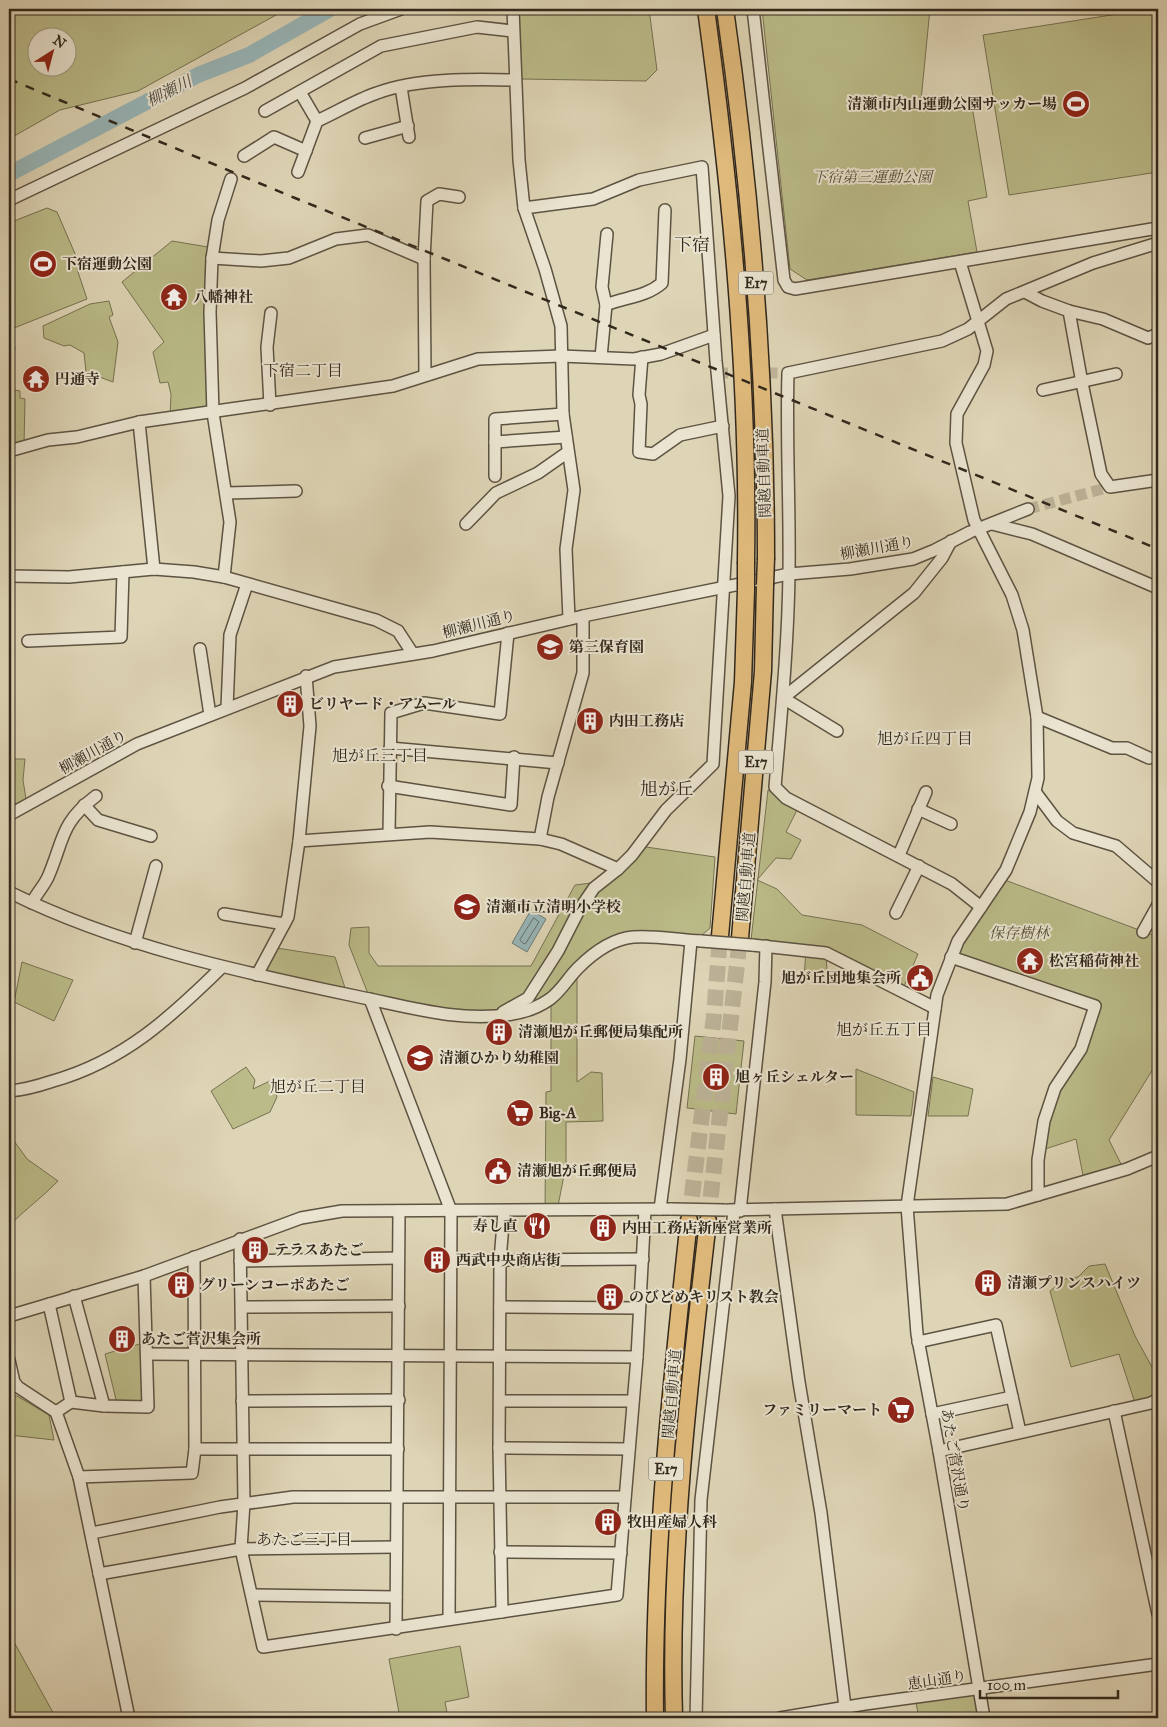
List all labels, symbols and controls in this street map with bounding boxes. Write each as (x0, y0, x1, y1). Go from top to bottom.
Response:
north arrow (28, 28, 78, 78)
text: N (50, 32, 69, 52)
water label: 柳瀬川 (143, 71, 196, 110)
sports icon: 清瀬市内山運動公園サッカー場 (1061, 89, 1091, 119)
place label: 清瀬市内山運動公園サッカー場 (847, 95, 1057, 113)
park label: 下宿第三運動公園 (812, 168, 935, 186)
district label: 下宿 (674, 234, 710, 256)
sports icon: 下宿運動公園 (28, 249, 58, 279)
place label: 下宿運動公園 (62, 255, 152, 273)
road number: E17 (738, 272, 774, 294)
temple icon: 八幡神社 (159, 282, 189, 312)
place label: 八幡神社 (193, 288, 253, 306)
district label: 下宿二丁目 (263, 361, 343, 380)
temple icon: 円通寺 (21, 364, 51, 394)
place label: 円通寺 (55, 370, 100, 388)
street label: 関越自動車道 (753, 428, 775, 518)
street label: 柳瀬川通り (838, 533, 916, 563)
street label: 柳瀬川通り (440, 606, 518, 642)
school or university icon: 第三保育園 (535, 632, 565, 662)
place label: 第三保育園 (569, 638, 644, 656)
building icon: ビリヤード・アムール (275, 689, 305, 719)
place label: ビリヤード・アムール (309, 695, 457, 713)
building icon: 内田工務店 (575, 706, 605, 736)
place label: 内田工務店 (609, 712, 684, 730)
street label: 柳瀬川通り (56, 726, 130, 778)
district label: 旭が丘四丁目 (877, 729, 973, 748)
district label: 旭が丘三丁目 (332, 746, 428, 765)
road number: E17 (738, 750, 774, 774)
district label: 旭が丘 (640, 778, 694, 800)
street label: 関越自動車道 (733, 831, 759, 923)
school or university icon: 清瀬市立清明小学校 (452, 892, 482, 922)
place label: 清瀬市立清明小学校 (486, 898, 621, 916)
park label: 保存樹林 (989, 924, 1051, 942)
temple icon: 松宮稲荷神社 (1015, 946, 1045, 976)
place label: 松宮稲荷神社 (1049, 952, 1139, 970)
public building icon: 旭が丘団地集会所 (905, 963, 935, 993)
place label: 旭が丘団地集会所 (781, 969, 901, 987)
building icon: 清瀬旭が丘郵便局集配所 (484, 1017, 514, 1047)
district label: 旭が丘五丁目 (836, 1020, 932, 1039)
place label: 清瀬旭が丘郵便局集配所 (518, 1023, 683, 1041)
school or university icon: 清瀬ひかり幼稚園 (405, 1043, 435, 1073)
place label: 清瀬ひかり幼稚園 (439, 1049, 559, 1067)
building icon: 旭ヶ丘シェルター (701, 1062, 731, 1092)
place label: 旭ヶ丘シェルター (735, 1068, 854, 1086)
district label: 旭が丘二丁目 (270, 1077, 366, 1096)
supermarket icon: Big-A (505, 1098, 535, 1128)
place label: Big-A (539, 1104, 577, 1123)
public building icon: 清瀬旭が丘郵便局 (483, 1156, 513, 1186)
place label: 清瀬旭が丘郵便局 (517, 1162, 637, 1180)
restaurant icon: 寿し直 (522, 1211, 552, 1241)
building icon: 内田工務店新座営業所 (588, 1213, 618, 1243)
place label: 寿し直 (473, 1217, 518, 1235)
place label: 内田工務店新座営業所 (622, 1219, 772, 1237)
building icon: テラスあたご (240, 1235, 270, 1265)
place label: テラスあたご (274, 1241, 364, 1259)
building icon: 西武中央商店街 (422, 1245, 452, 1275)
place label: 西武中央商店街 (456, 1251, 561, 1269)
building icon: 清瀬プリンスハイツ (973, 1268, 1003, 1298)
building icon: グリーンコーポあたご (166, 1270, 196, 1300)
place label: 清瀬プリンスハイツ (1007, 1274, 1141, 1292)
place label: グリーンコーポあたご (200, 1276, 350, 1294)
building icon: のびどめキリスト教会 (595, 1282, 625, 1312)
place label: のびどめキリスト教会 (629, 1288, 779, 1306)
building icon: あたご菅沢集会所 (107, 1324, 137, 1354)
place label: あたご菅沢集会所 (141, 1330, 261, 1348)
street label: 関越自動車道 (659, 1348, 685, 1440)
supermarket icon: ファミリーマート (886, 1395, 916, 1425)
place label: ファミリーマート (762, 1401, 882, 1419)
street label: あたご菅沢通り (937, 1407, 973, 1513)
road number: E17 (648, 1458, 684, 1480)
building icon: 牧田産婦人科 (593, 1507, 623, 1537)
place label: 牧田産婦人科 (627, 1513, 717, 1531)
district label: あたご三丁目 (256, 1530, 352, 1549)
street label: 恵山通り (906, 1667, 968, 1693)
scale bar (980, 1667, 1117, 1699)
text: 100 m (987, 1676, 1027, 1694)

